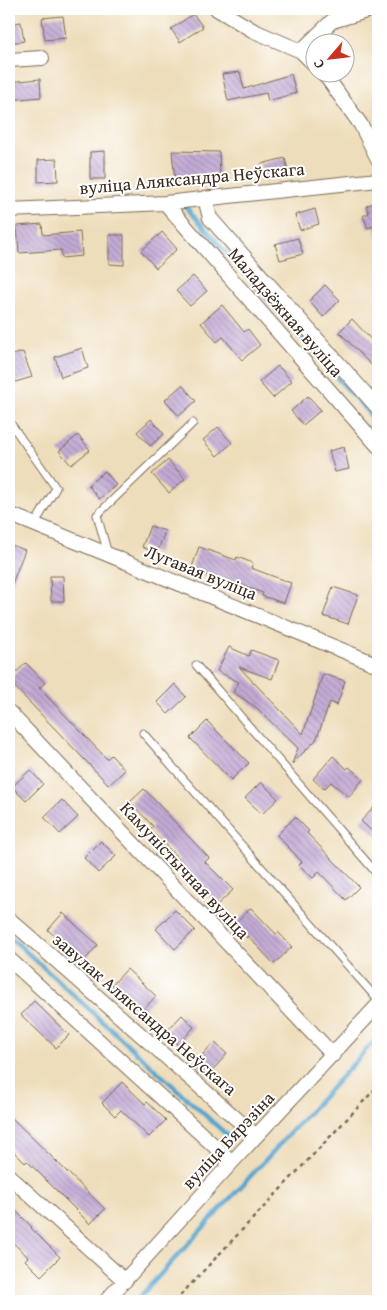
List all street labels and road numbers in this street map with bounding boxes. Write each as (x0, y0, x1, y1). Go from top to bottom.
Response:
street label: вуліца Аляксандра Неўскага (78, 155, 306, 201)
street label: Маладзёжная вуліца (222, 241, 350, 383)
street label: Лугавая вуліца (141, 537, 262, 607)
street label: Камуністычная вуліца (114, 795, 256, 945)
street label: завулак Аляксандра Неўскага (47, 926, 243, 1102)
street label: вуліца Бярэзіна (175, 1085, 281, 1195)

